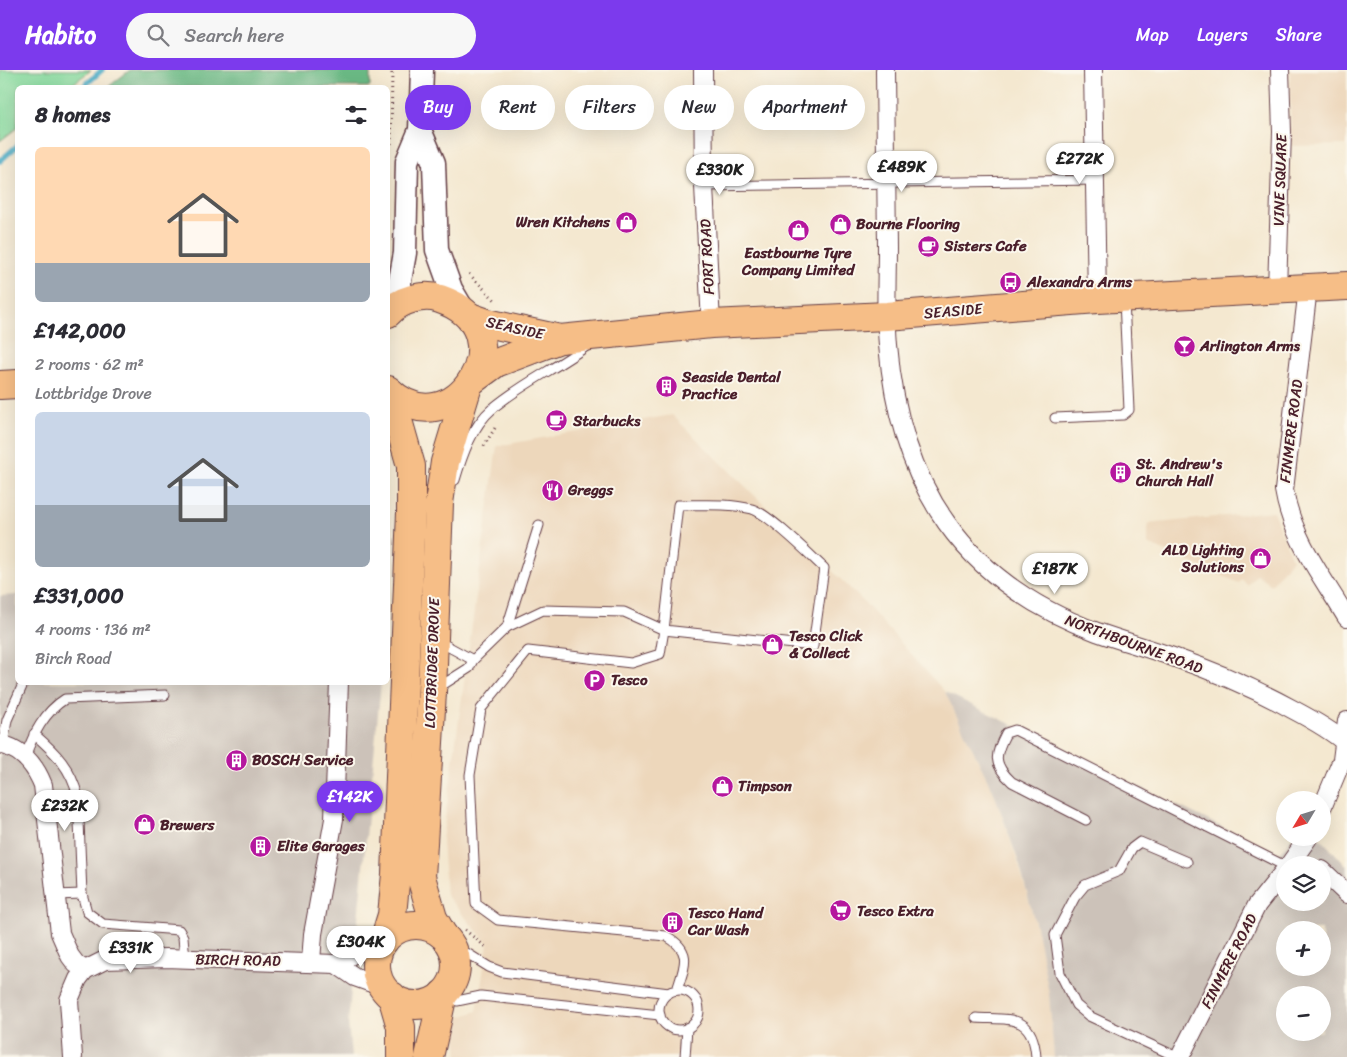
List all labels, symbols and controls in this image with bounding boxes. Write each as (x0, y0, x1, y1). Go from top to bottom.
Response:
search box (126, 13, 476, 58)
text: Habito (25, 14, 96, 56)
text: Search here (184, 19, 284, 52)
text: Map (1136, 19, 1169, 51)
text: Layers (1197, 19, 1248, 51)
text: Share (1276, 19, 1322, 51)
icon: search (144, 21, 172, 49)
chip: Buy (405, 85, 471, 130)
chip: Rent (481, 85, 555, 130)
chip: Filters (565, 85, 654, 130)
chip: New (664, 85, 734, 130)
chip: Apartment (744, 85, 865, 130)
text: 8 homes (35, 96, 110, 134)
icon: filters (342, 101, 370, 129)
street label: VINE SQUARE (1265, 132, 1295, 226)
pin: £272K (1045, 142, 1115, 185)
text: £272K (1057, 144, 1103, 173)
pin: £489K (867, 150, 937, 193)
text: £489K (878, 152, 926, 181)
pin: £330K (685, 154, 755, 196)
text: £330K (697, 155, 743, 184)
icon: home (158, 180, 248, 270)
place label: Wren Kitchens (516, 209, 611, 235)
shop icon: Wren Kitchens (614, 210, 638, 234)
place label: Bourne Flooring (856, 211, 961, 237)
shop icon: Bourne Flooring (828, 212, 852, 236)
street label: FORT ROAD (692, 218, 722, 296)
shop icon: Eastbourne Tyre Company Limited (786, 218, 810, 242)
place label: Sisters Cafe (943, 233, 1027, 259)
cafe icon: Sisters Cafe (916, 234, 940, 258)
place label: Eastbourne Tyre Company Limited (741, 240, 856, 283)
place label: Alexandra Arms (1026, 269, 1133, 295)
bus stop icon: Alexandra Arms (999, 270, 1023, 294)
street label: SEASIDE (923, 295, 985, 327)
street label: SEASIDE (483, 309, 548, 348)
text: £142,000 (35, 312, 126, 350)
place label: Arlington Arms (1199, 333, 1301, 359)
bar icon: Arlington Arms (1172, 334, 1196, 358)
text: 2 rooms · 62 m² (35, 350, 144, 379)
place label: Seaside Dental Practice (681, 364, 781, 407)
building icon: Seaside Dental Practice (654, 374, 678, 398)
street label: FINMERE ROAD (1272, 378, 1310, 484)
text: Lottbridge Drove (35, 379, 152, 408)
place label: Starbucks (572, 408, 641, 434)
cafe icon: Starbucks (545, 409, 569, 433)
icon: home (158, 445, 248, 535)
place label: St. Andrew's Church Hall (1135, 451, 1223, 494)
building icon: St. Andrew's Church Hall (1108, 461, 1132, 485)
place label: Greggs (567, 477, 614, 503)
restaurant icon: Greggs (540, 478, 564, 502)
place label: ALD Lighting Solutions (1161, 537, 1245, 580)
shop icon: ALD Lighting Solutions (1248, 547, 1272, 571)
pin: £187K (1020, 552, 1090, 595)
text: £187K (1033, 554, 1077, 583)
text: £331,000 (35, 577, 124, 615)
street label: LOTTBRIDGE DROVE (417, 596, 447, 729)
street label: NORTHBOURNE ROAD (1061, 607, 1207, 681)
text: 4 rooms · 136 m² (35, 615, 151, 644)
place label: Tesco Click & Collect (789, 623, 864, 666)
shop icon: Tesco Click & Collect (761, 633, 785, 657)
text: Birch Road (35, 644, 111, 673)
place label: Tesco (611, 667, 648, 693)
parking icon: Tesco (583, 668, 607, 692)
place label: BOSCH Service (252, 747, 354, 773)
building icon: BOSCH Service (224, 748, 248, 772)
place label: Timpson (738, 773, 793, 799)
shop icon: Timpson (710, 774, 734, 798)
pin: £142K (315, 780, 385, 823)
text: £142K (328, 782, 372, 811)
pin: £232K (30, 790, 100, 832)
text: £232K (42, 791, 88, 820)
north arrow (1276, 791, 1331, 846)
map controls (1276, 791, 1331, 1041)
place label: Brewers (160, 812, 216, 838)
shop icon: Brewers (132, 813, 156, 837)
place label: Elite Garages (277, 833, 366, 859)
building icon: Elite Garages (249, 834, 273, 858)
button: layers (1276, 856, 1331, 911)
place label: Tesco Extra (857, 898, 934, 924)
supermarket icon: Tesco Extra (829, 899, 853, 923)
place label: Tesco Hand Car Wash (687, 900, 765, 943)
street label: FINMERE ROAD (1194, 909, 1264, 1013)
building icon: Tesco Hand Car Wash (660, 910, 684, 934)
button: + (1276, 921, 1331, 976)
pin: £304K (326, 926, 396, 968)
text: £304K (337, 927, 385, 956)
pin: £331K (96, 932, 166, 974)
text: £331K (110, 933, 152, 962)
street label: BIRCH ROAD (195, 946, 281, 974)
button: − (1276, 986, 1331, 1041)

